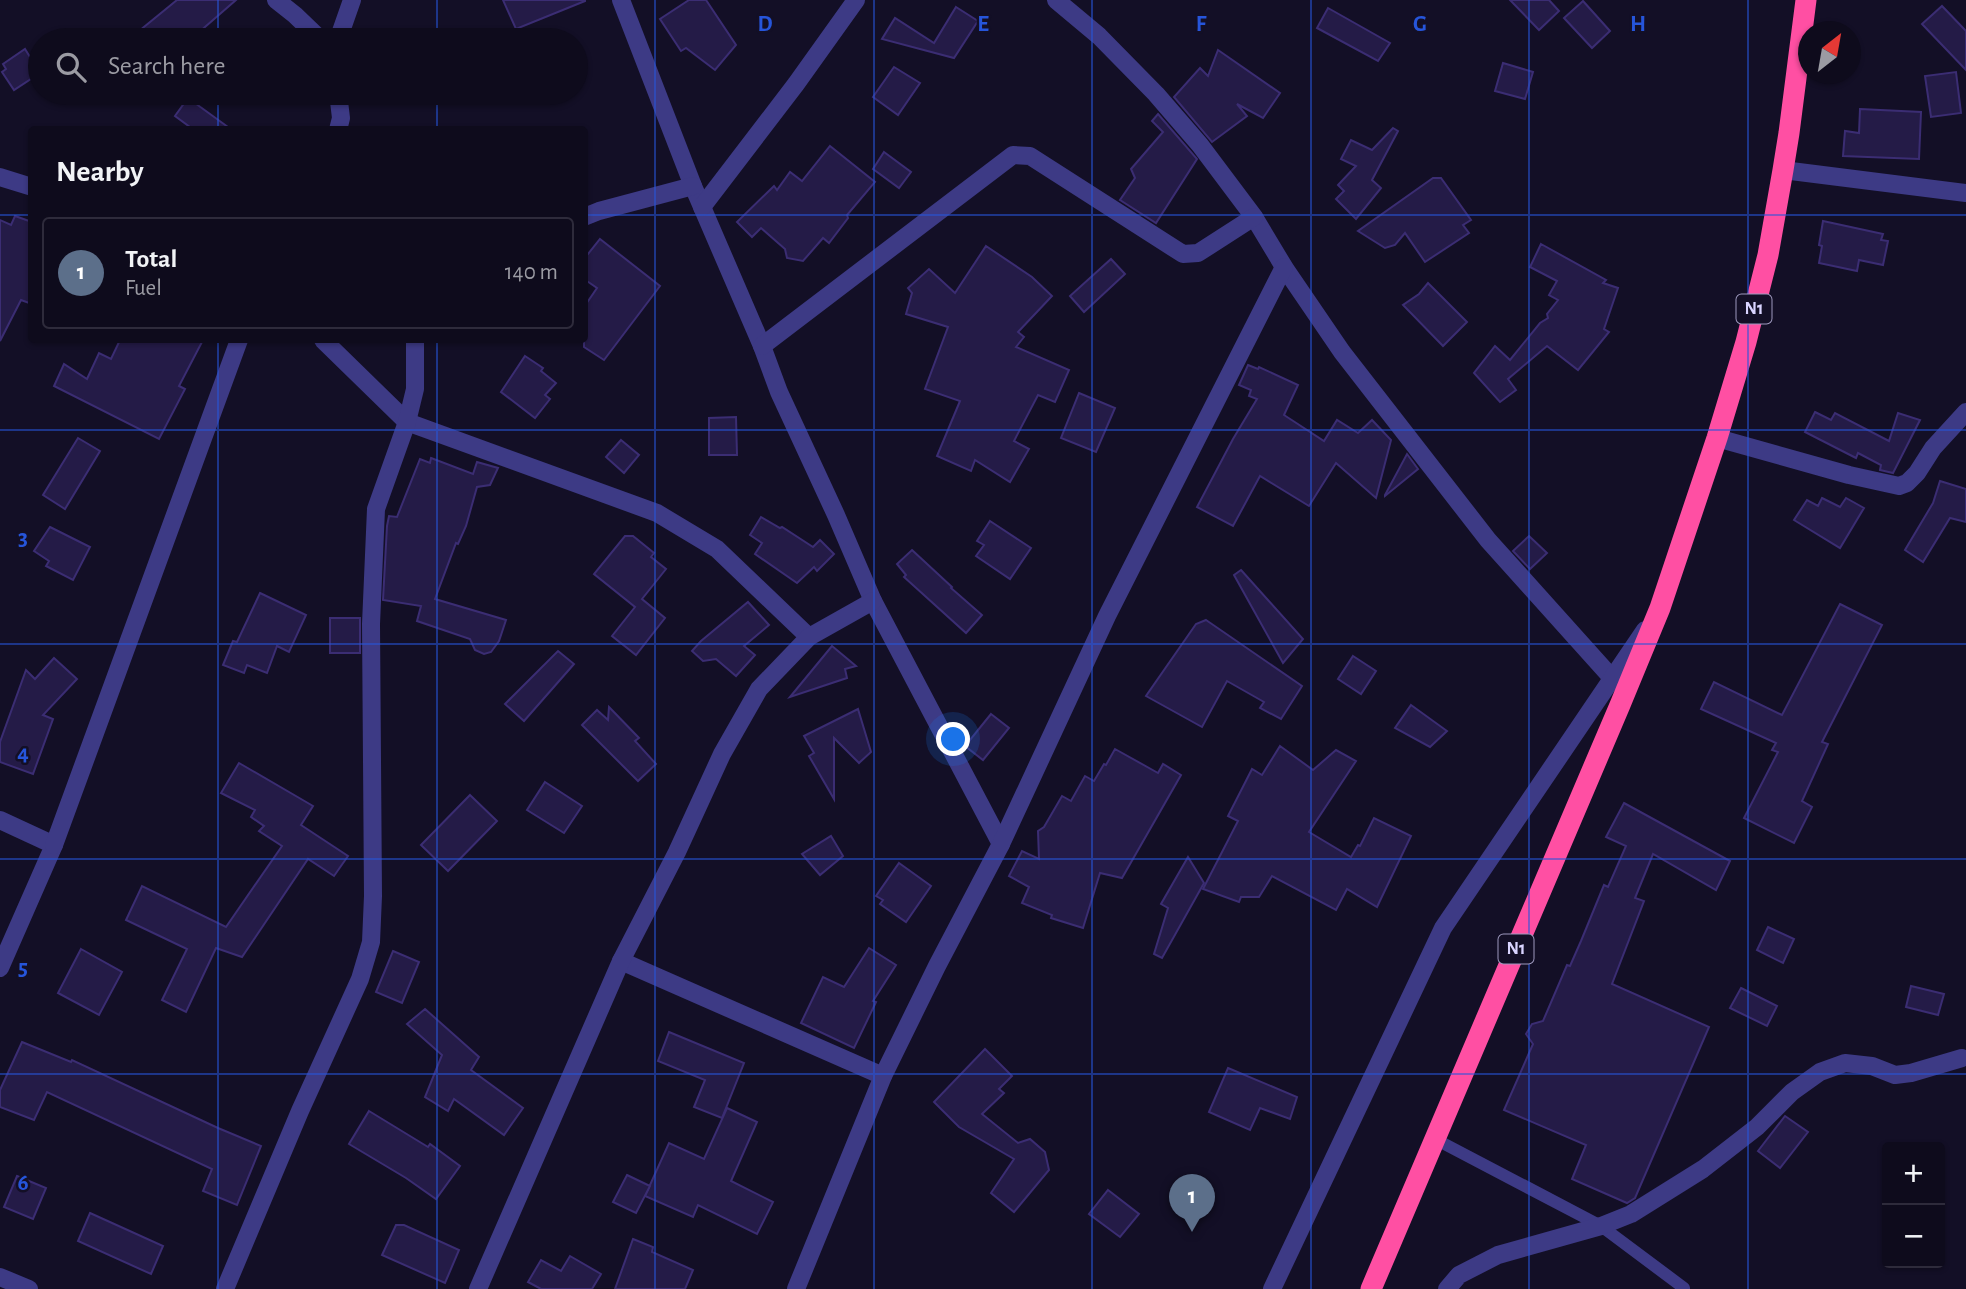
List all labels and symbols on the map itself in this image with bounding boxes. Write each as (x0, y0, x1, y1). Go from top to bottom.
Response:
text: D (757, 13, 773, 36)
text: E (977, 13, 989, 36)
text: F (1196, 13, 1207, 36)
text: G (1413, 13, 1427, 36)
text: H (1630, 13, 1646, 36)
north arrow (1798, 21, 1861, 84)
road number: N1 (1736, 295, 1772, 324)
text: 3 (18, 527, 28, 550)
your location (936, 722, 970, 756)
text: 4 (17, 742, 29, 765)
road number: N1 (1498, 934, 1534, 964)
text: 5 (18, 957, 28, 980)
text: 6 (17, 1172, 29, 1195)
pin: 1 (1169, 1174, 1215, 1232)

